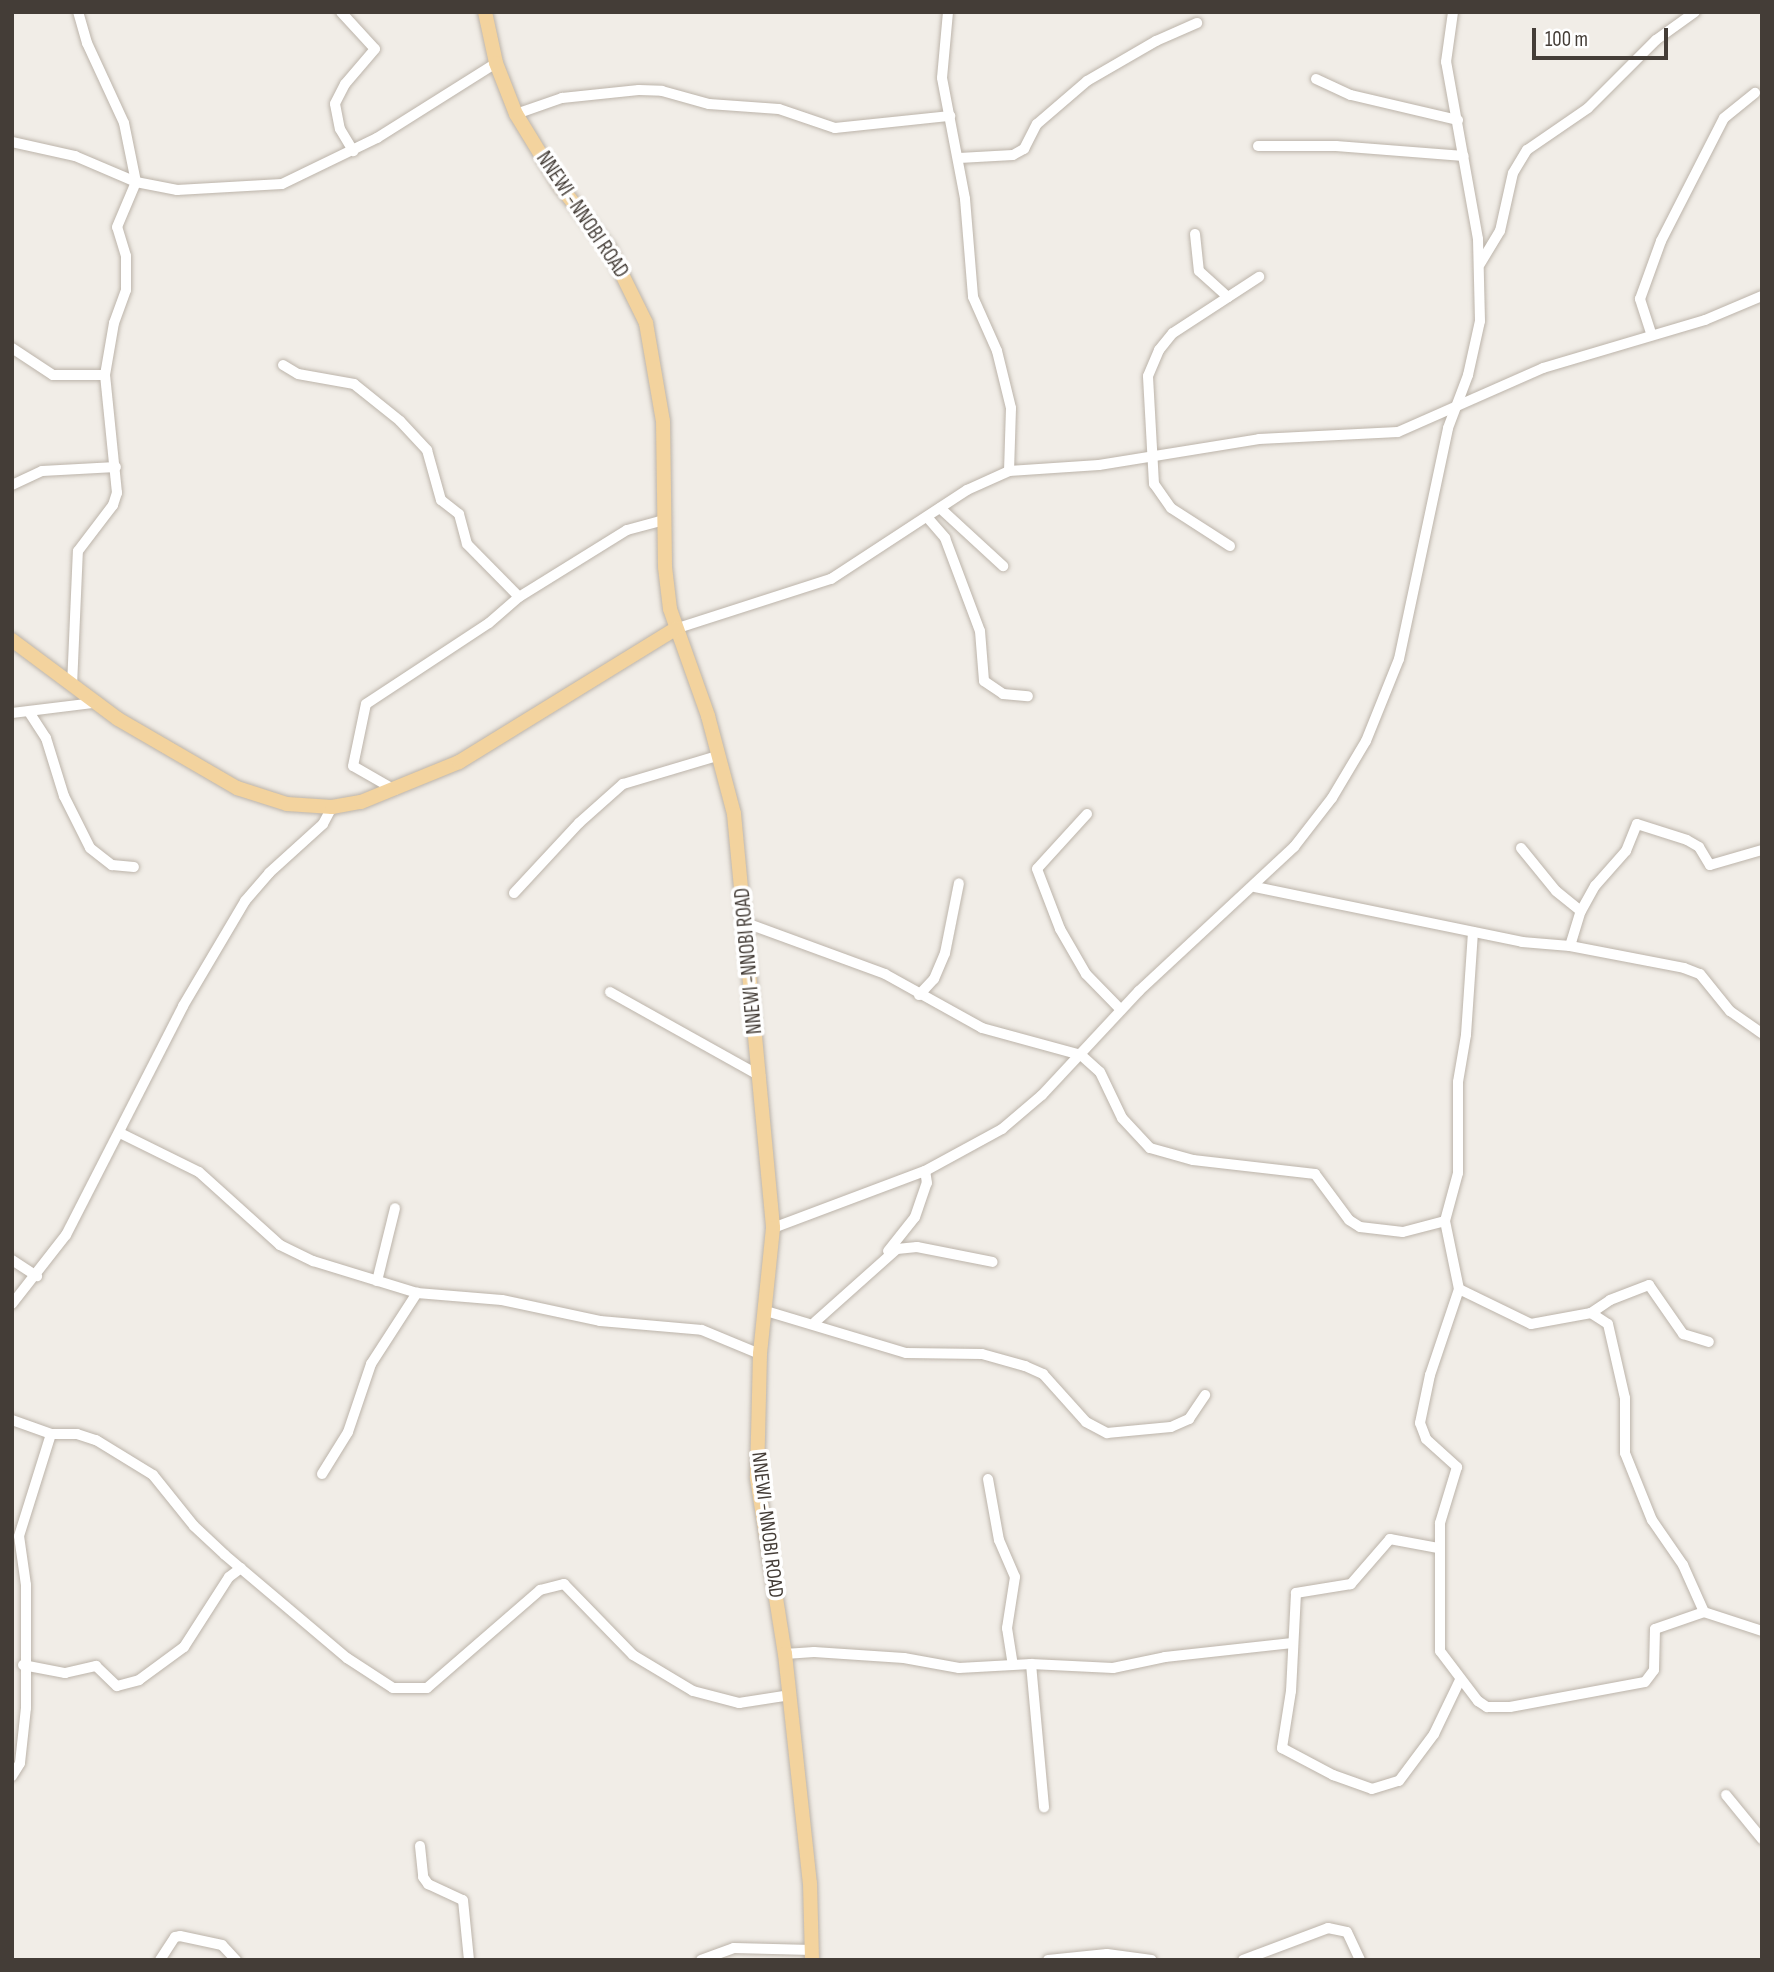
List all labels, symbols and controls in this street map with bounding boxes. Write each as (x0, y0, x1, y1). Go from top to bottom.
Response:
scale bar (1536, 14, 1672, 58)
text: 100 m (1545, 27, 1588, 52)
street label: NNEWI -NNOBI ROAD (530, 147, 634, 283)
street label: NNEWI -NNOBI ROAD (730, 887, 768, 1035)
street label: NNEWI -NNOBI ROAD (746, 1451, 788, 1599)

